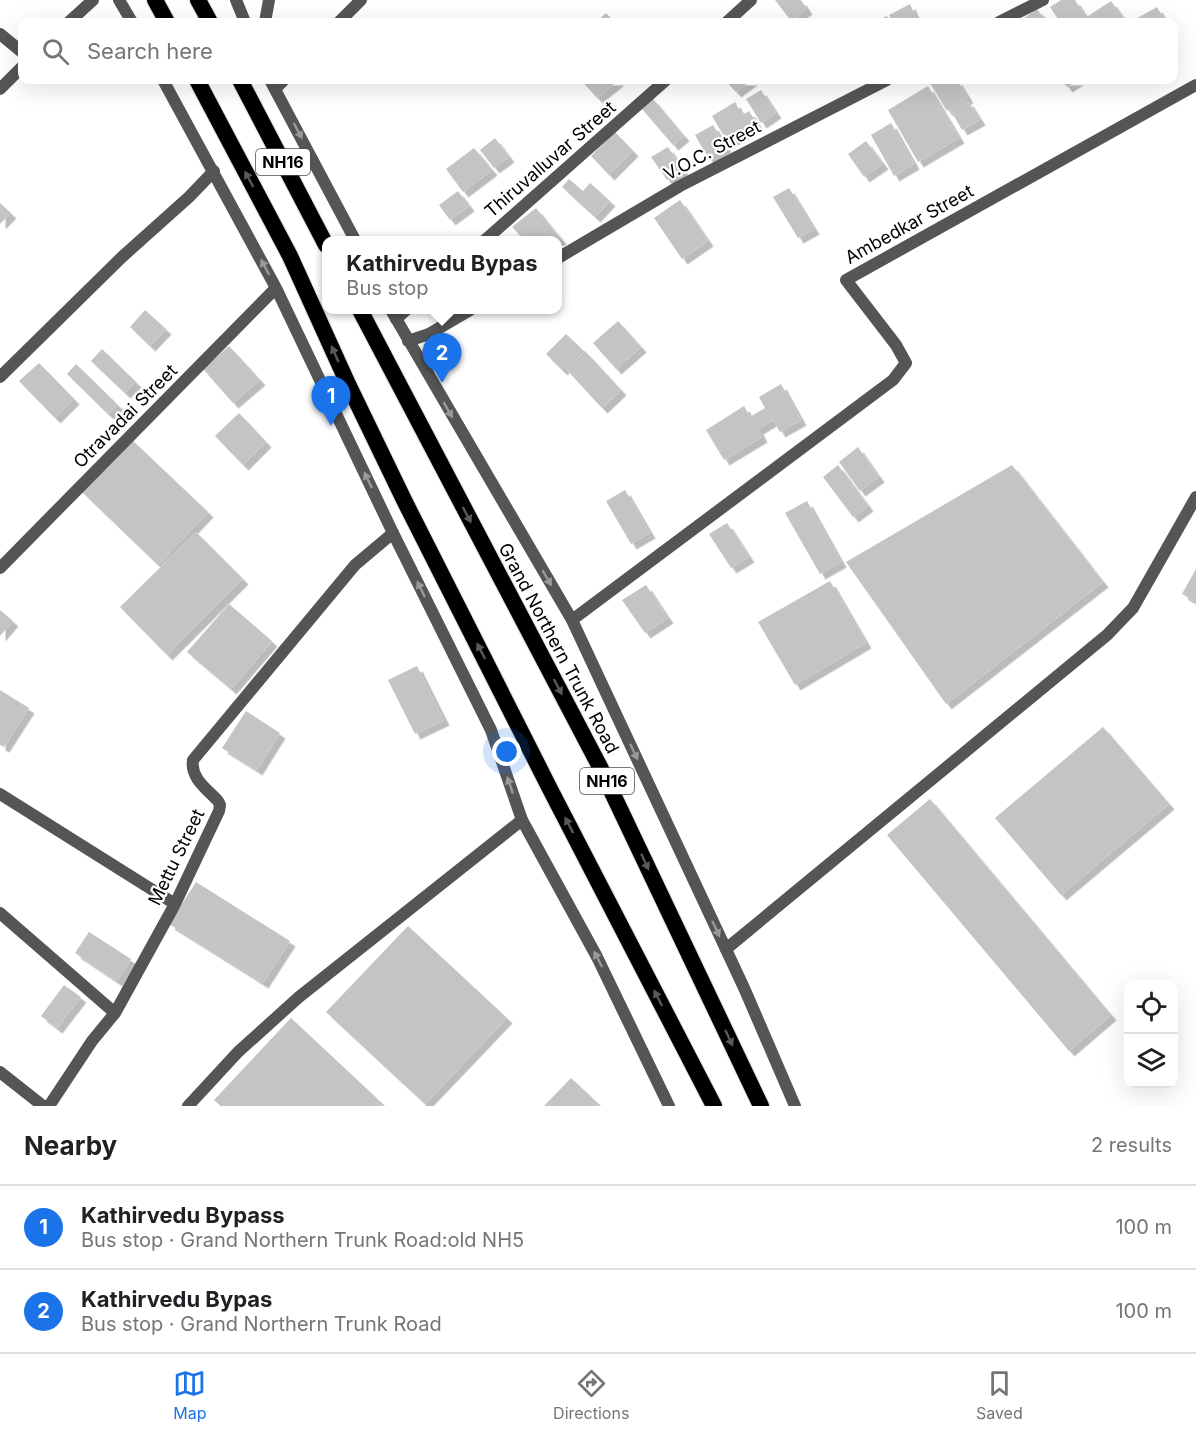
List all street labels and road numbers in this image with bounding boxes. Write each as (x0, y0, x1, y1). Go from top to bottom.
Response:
street label: Thiruvalluvar Street (480, 96, 620, 221)
street label: V.O.C. Street (660, 116, 764, 184)
road number: NH16 (256, 149, 310, 175)
street label: Ambedkar Street (841, 180, 977, 268)
street label: Otravadai Street (69, 360, 181, 472)
street label: Grand Northern Trunk Road (495, 539, 623, 757)
road number: NH16 (580, 768, 634, 794)
street label: Mettu Street (144, 805, 208, 909)

